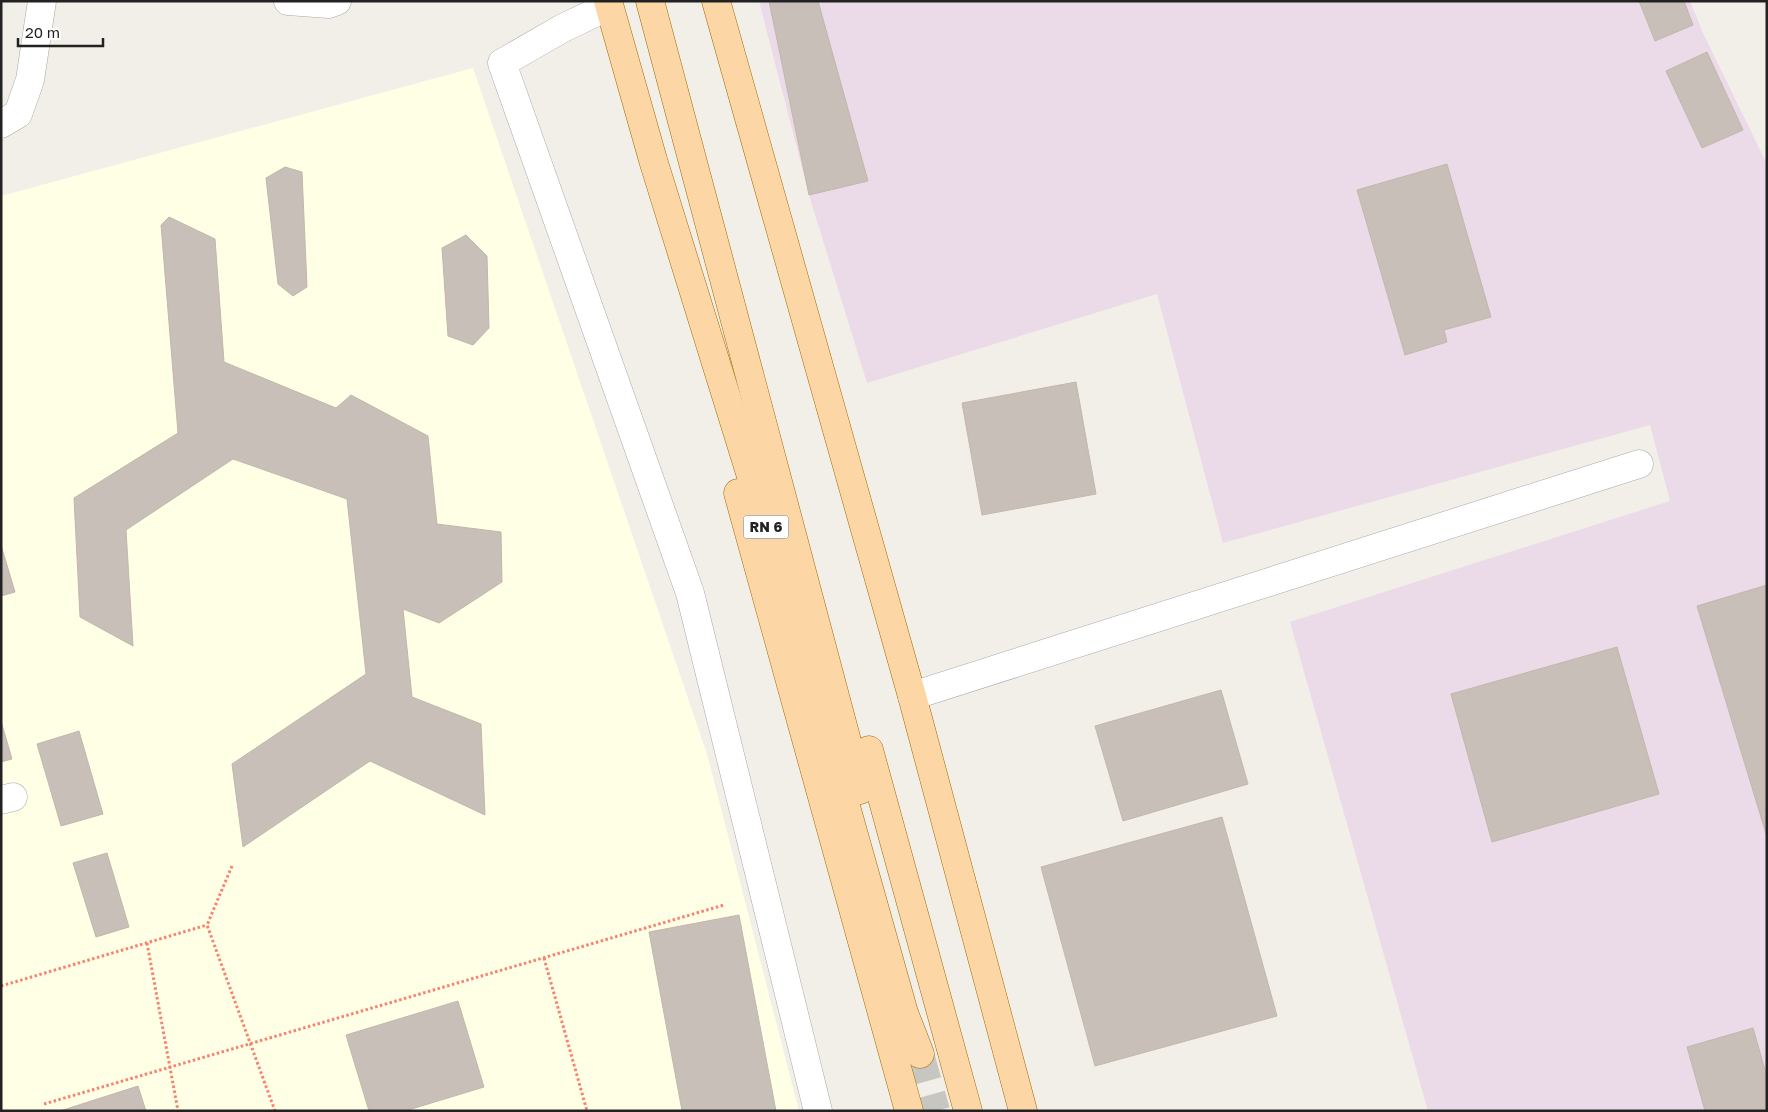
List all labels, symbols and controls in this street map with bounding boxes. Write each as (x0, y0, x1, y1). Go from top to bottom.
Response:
scale bar (18, 15, 102, 47)
text: 20 m (25, 23, 60, 41)
road number: RN 6 (744, 516, 788, 538)

